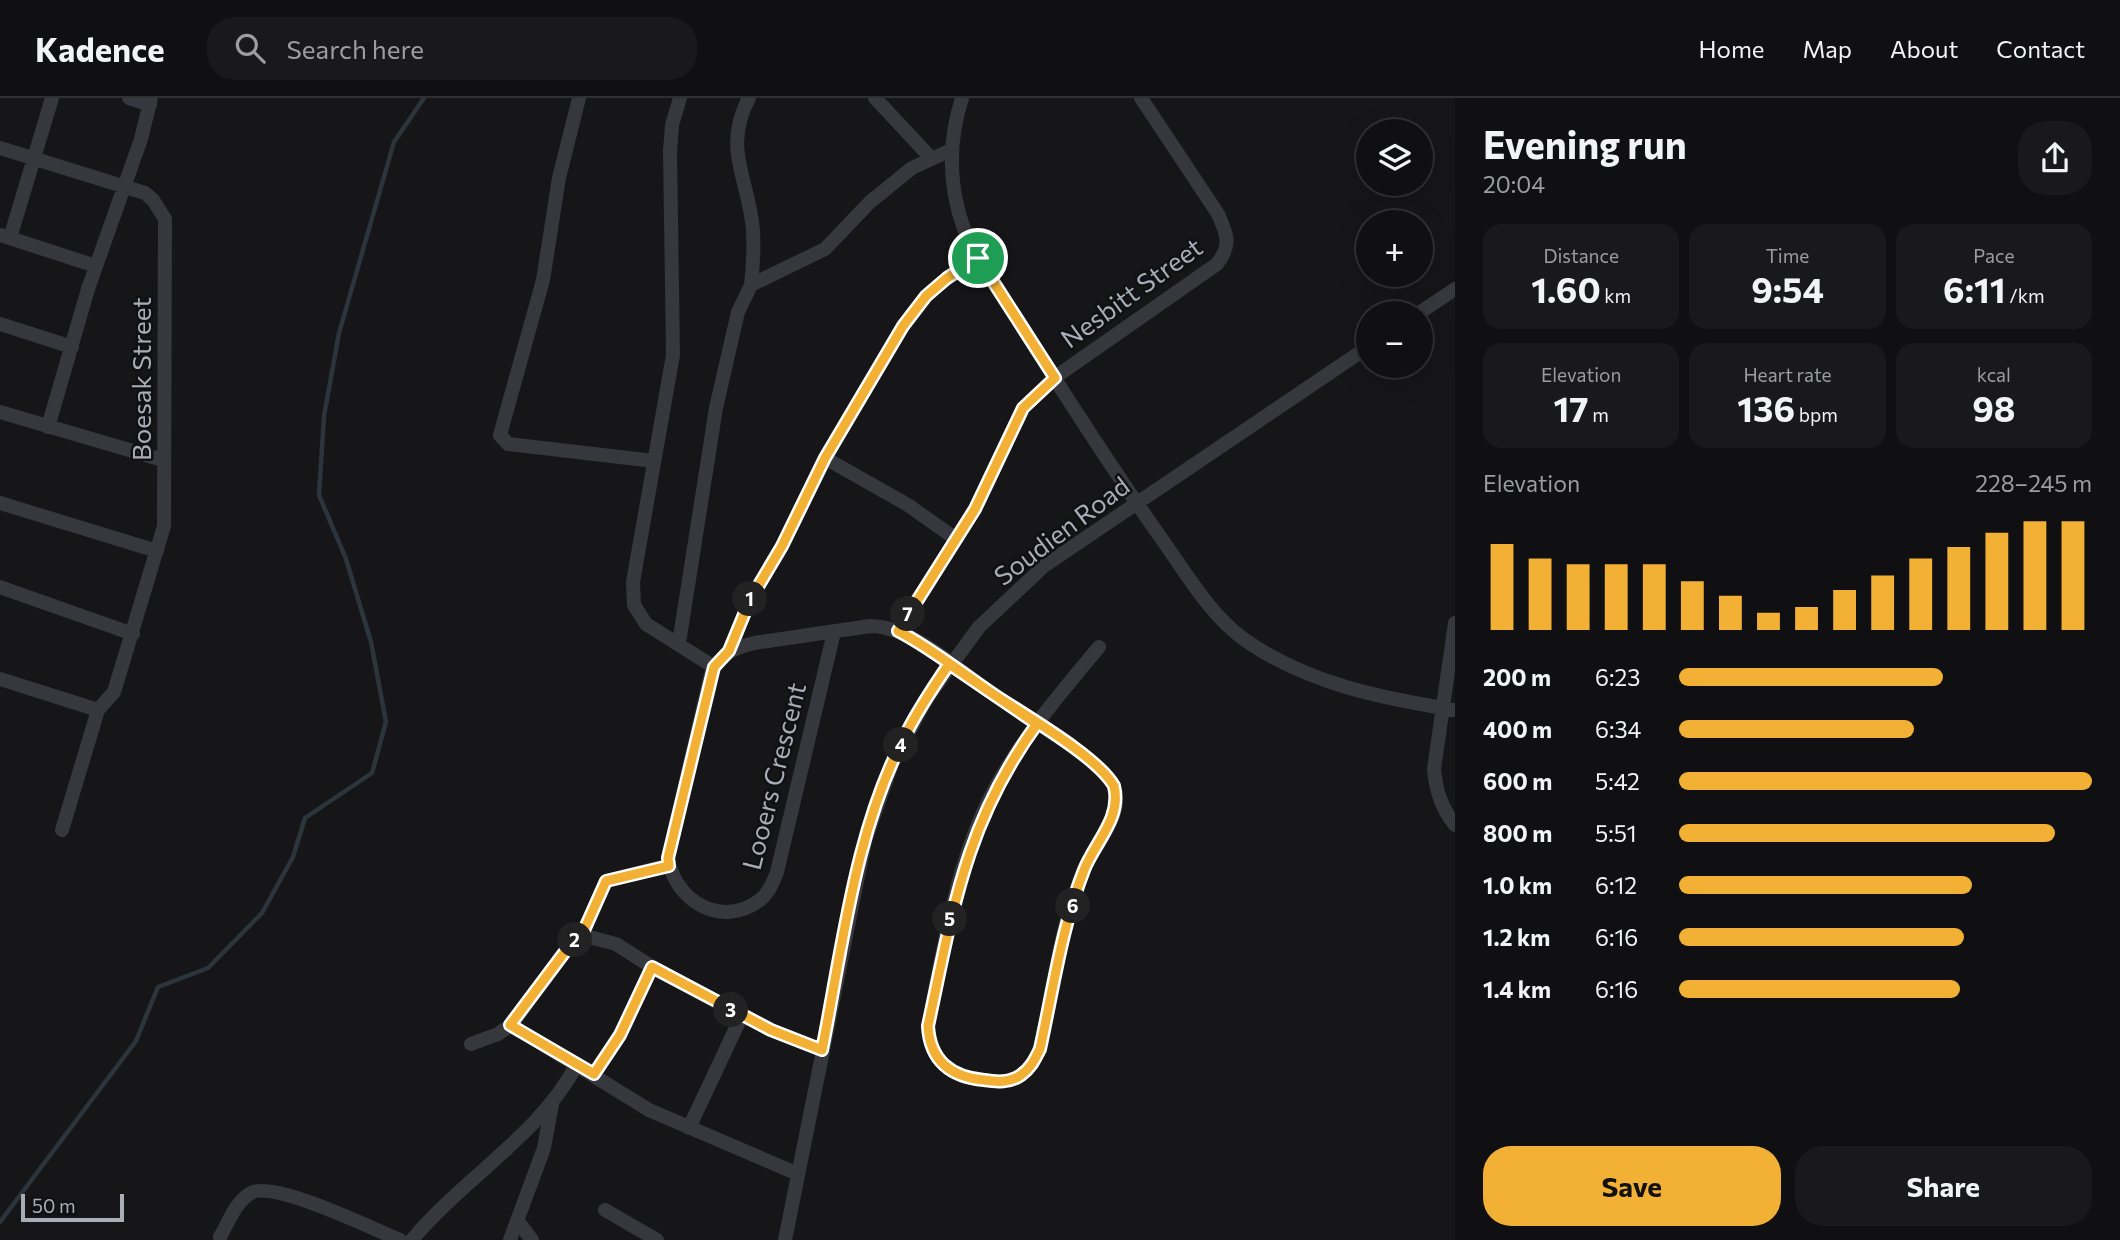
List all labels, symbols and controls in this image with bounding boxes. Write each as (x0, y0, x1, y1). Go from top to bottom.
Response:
search box (207, 17, 697, 80)
text: Kadence (35, 28, 165, 69)
icon: search (231, 29, 269, 67)
text: Search here (287, 33, 424, 64)
text: Home (1699, 34, 1765, 63)
text: Map (1803, 34, 1852, 63)
text: About (1890, 34, 1958, 63)
text: Contact (1996, 34, 2085, 63)
map controls (1356, 119, 1433, 378)
button: layers (1356, 119, 1433, 196)
text: Evening run (1483, 120, 1687, 167)
button: share (2018, 121, 2092, 195)
text: 20:04 (1483, 170, 1545, 198)
button: + (1356, 210, 1433, 287)
pin (948, 228, 1008, 288)
street label: Nesbitt Street (1054, 230, 1208, 354)
icon: arrive (959, 239, 997, 277)
text: Distance (1543, 244, 1619, 267)
text: Time (1766, 244, 1809, 267)
text: Pace (1973, 244, 2014, 267)
text: 1.60 (1531, 267, 1601, 310)
text: 9:54 (1751, 267, 1824, 310)
text: 6:11 (1943, 267, 2006, 310)
text: km (1601, 284, 1631, 307)
text: /km (2006, 284, 2045, 307)
street label: Boesak Street (125, 297, 156, 461)
button: − (1356, 301, 1433, 378)
text: Elevation (1541, 363, 1621, 386)
text: Heart rate (1743, 363, 1832, 386)
text: kcal (1977, 363, 2011, 386)
text: 17 (1554, 386, 1589, 429)
text: 136 (1737, 386, 1795, 429)
text: 98 (1972, 386, 2015, 429)
text: m (1589, 403, 1609, 426)
text: bpm (1795, 403, 1838, 426)
street label: Soudien Road (987, 469, 1135, 591)
text: Elevation (1483, 469, 1580, 497)
text: 228–245 m (1975, 469, 2092, 497)
pin: 1 (732, 582, 768, 616)
text: 1 (745, 587, 754, 610)
pin: 7 (890, 596, 926, 632)
text: 7 (902, 602, 913, 625)
text: 200 m (1483, 663, 1551, 691)
text: 6:23 (1595, 663, 1640, 691)
street label: Looers Crescent (735, 679, 811, 873)
text: 400 m (1483, 715, 1552, 743)
text: 6:34 (1595, 715, 1641, 743)
pin: 4 (884, 728, 918, 762)
text: 4 (895, 733, 906, 756)
text: 600 m (1483, 767, 1552, 795)
text: 5:42 (1595, 767, 1640, 795)
text: 800 m (1483, 819, 1552, 847)
text: 5:51 (1595, 819, 1637, 847)
text: 1.0 km (1483, 871, 1552, 899)
text: 6:12 (1595, 871, 1637, 899)
pin: 6 (1056, 888, 1090, 924)
text: 6 (1067, 894, 1078, 917)
pin: 5 (932, 902, 968, 936)
text: 5 (944, 907, 955, 930)
pin: 2 (558, 922, 592, 958)
text: 1.2 km (1483, 923, 1550, 951)
text: 6:16 (1595, 923, 1638, 951)
text: 2 (569, 928, 580, 951)
text: 1.4 km (1483, 975, 1551, 1003)
text: 6:16 (1595, 975, 1638, 1003)
pin: 3 (714, 992, 748, 1028)
text: 3 (725, 998, 736, 1021)
button: Save (1483, 1146, 1781, 1226)
button: Share (1795, 1146, 2092, 1226)
scale bar (21, 1191, 124, 1223)
text: 50 m (32, 1194, 76, 1217)

